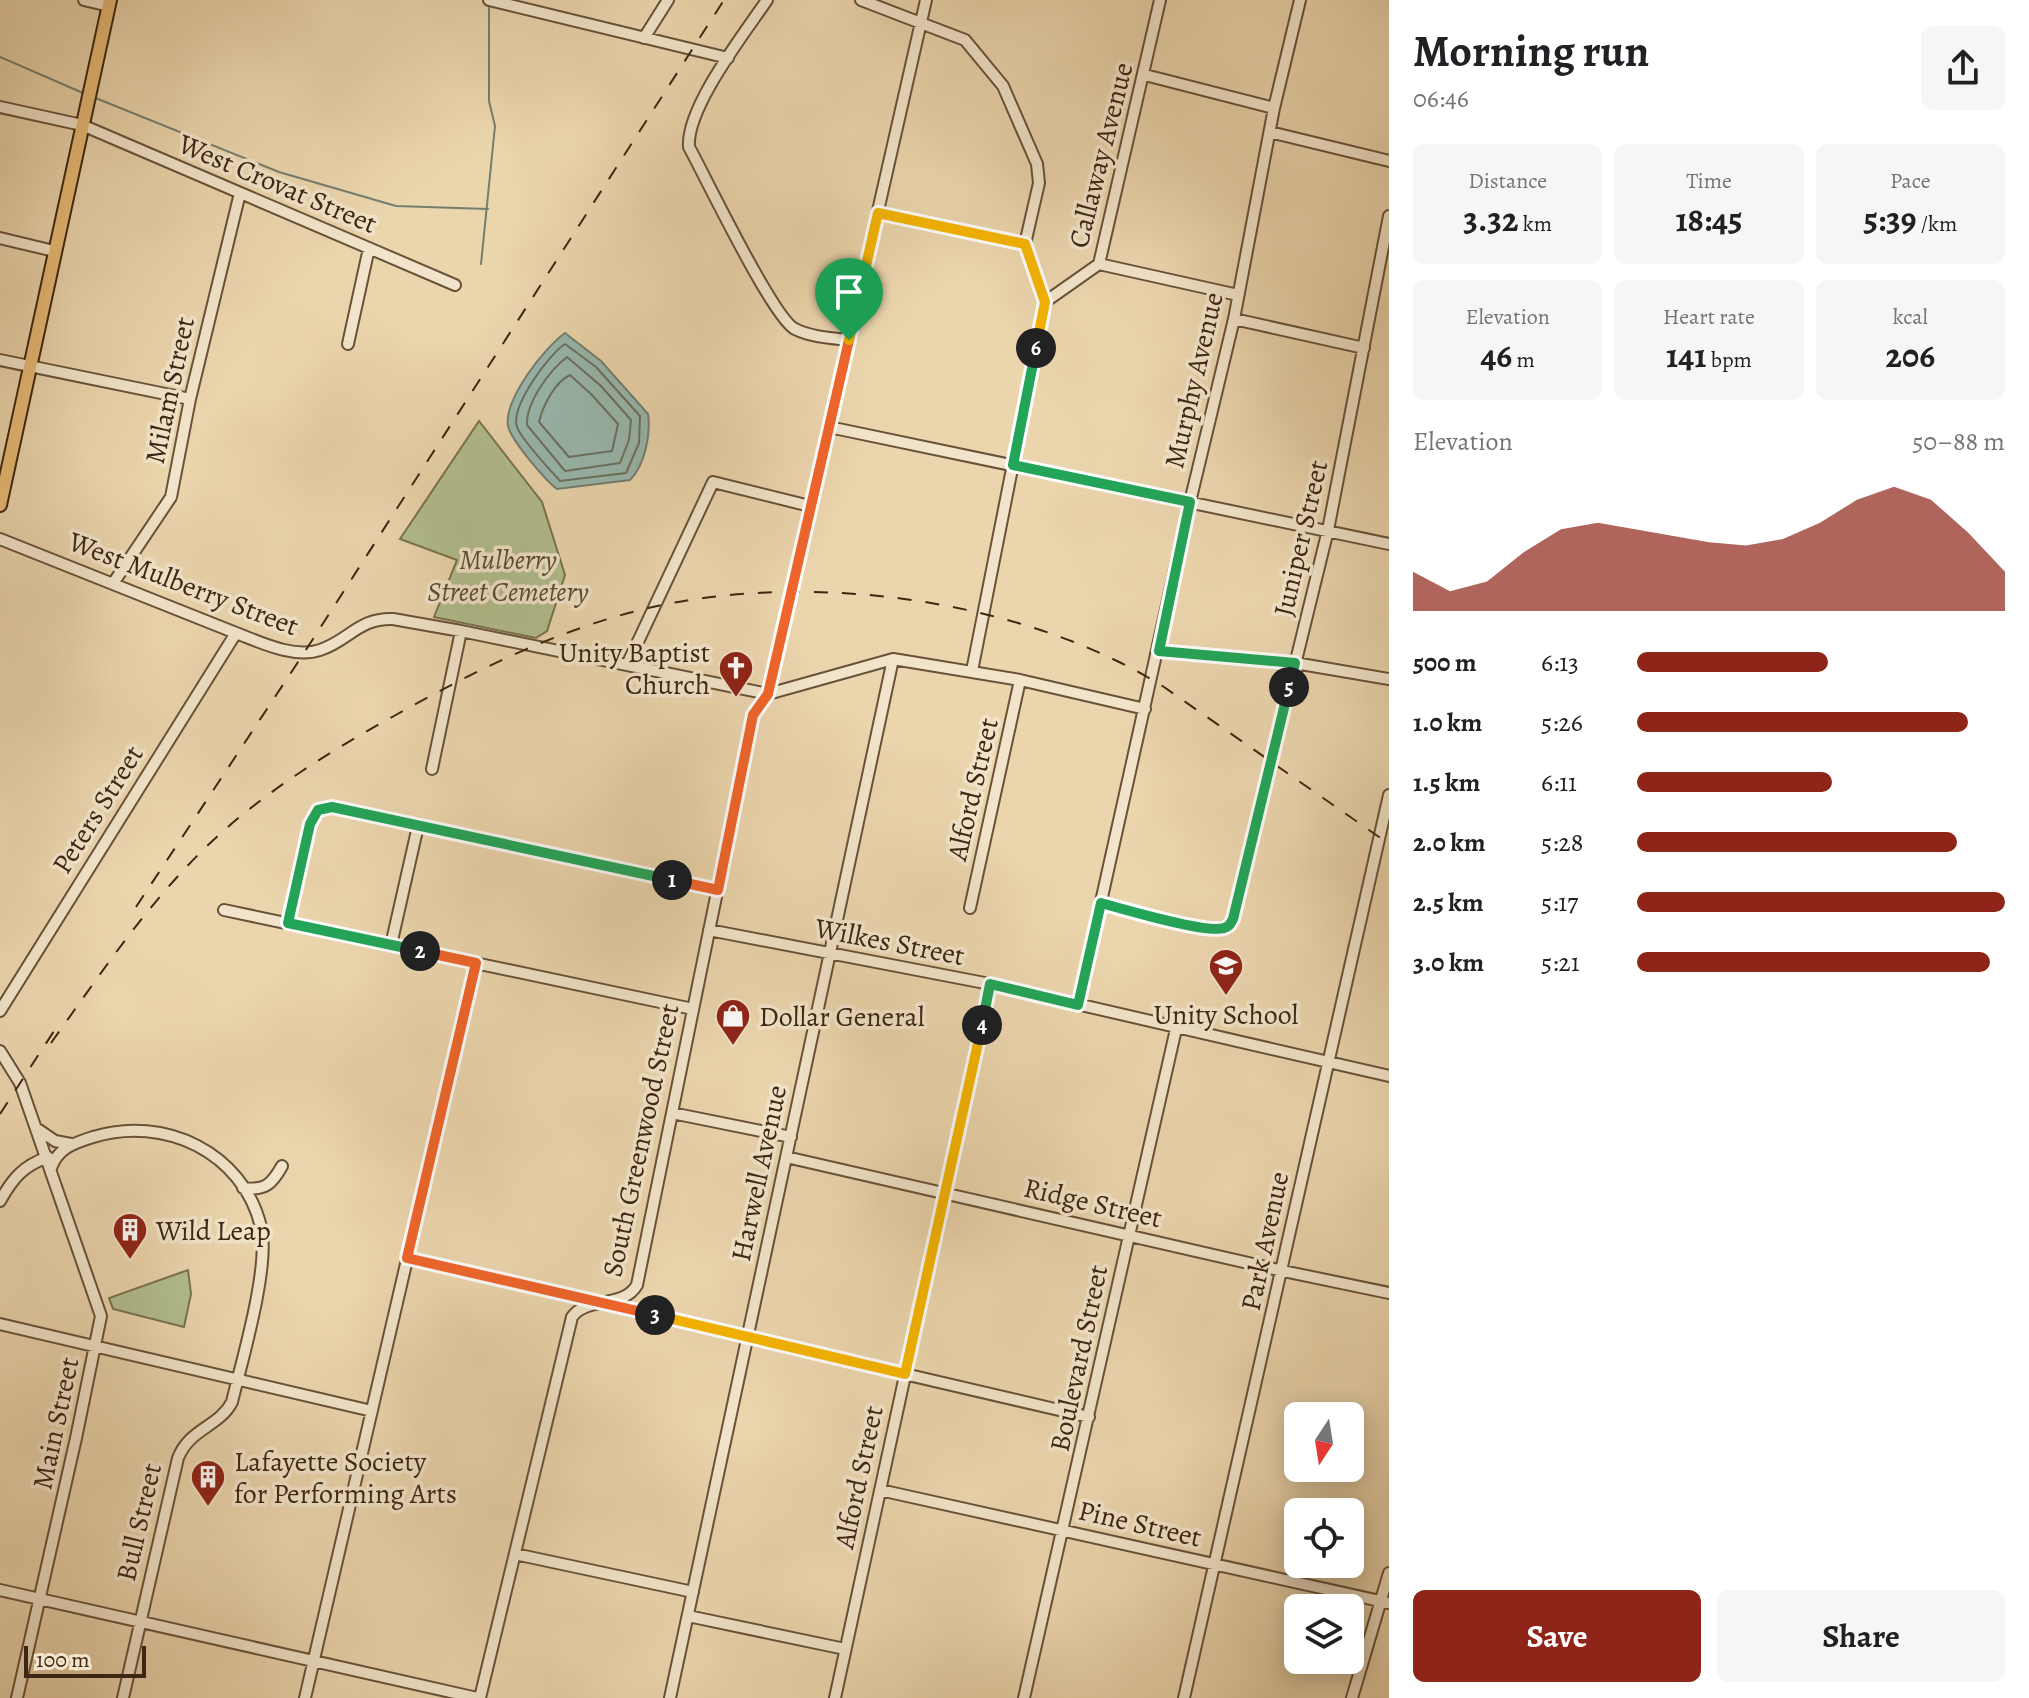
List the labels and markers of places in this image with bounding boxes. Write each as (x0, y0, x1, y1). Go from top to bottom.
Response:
pin (815, 258, 883, 340)
pin: 6 (1016, 328, 1056, 368)
place label: Unity Baptist Church (559, 634, 710, 704)
church icon: Unity Baptist Church (717, 649, 755, 699)
pin: 5 (1269, 667, 1309, 707)
pin: 1 (652, 860, 692, 900)
pin: 2 (400, 931, 440, 971)
school or university icon: Unity School (1207, 947, 1245, 997)
place label: Unity School (1154, 996, 1299, 1034)
shop icon: Dollar General (714, 997, 752, 1047)
place label: Dollar General (759, 998, 925, 1036)
pin: 4 (962, 1005, 1002, 1045)
building icon: Wild Leap (111, 1211, 149, 1261)
place label: Wild Leap (155, 1212, 271, 1250)
pin: 3 (635, 1295, 675, 1335)
place label: Lafayette Society for Performing Arts (234, 1443, 457, 1513)
building icon: Lafayette Society for Performing Arts (189, 1458, 227, 1508)

